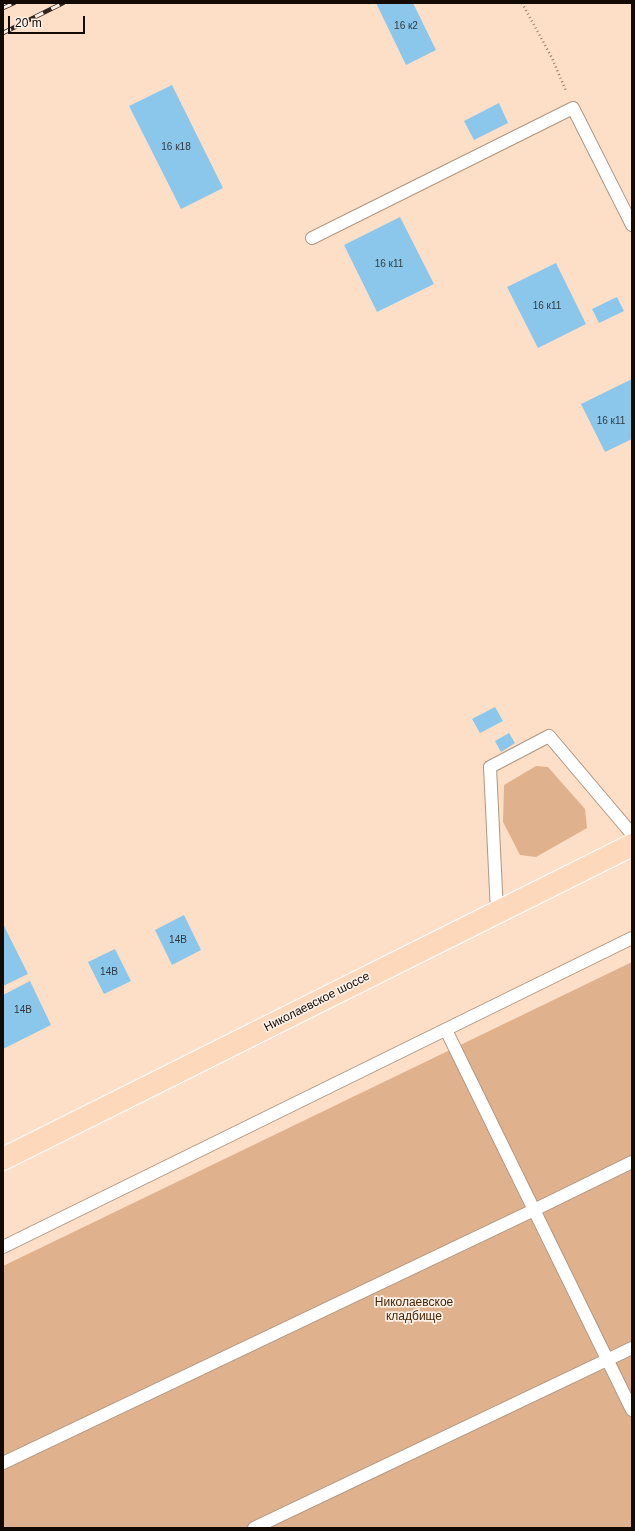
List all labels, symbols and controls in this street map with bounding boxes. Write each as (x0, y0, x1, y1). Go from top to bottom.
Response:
scale bar (10, 8, 87, 34)
text: 20 m (15, 16, 42, 30)
house number: 16 к2 (394, 20, 418, 32)
house number: 16 к18 (161, 141, 191, 153)
house number: 16 к11 (375, 258, 403, 270)
house number: 16 к11 (533, 300, 561, 312)
house number: 16 к11 (597, 415, 625, 427)
house number: 14В (169, 934, 187, 946)
house number: 14В (100, 966, 118, 978)
street label: Николаевское шоссе (262, 969, 372, 1035)
house number: 14В (14, 1004, 32, 1016)
park label: Николаевское кладбище (375, 1296, 453, 1324)

